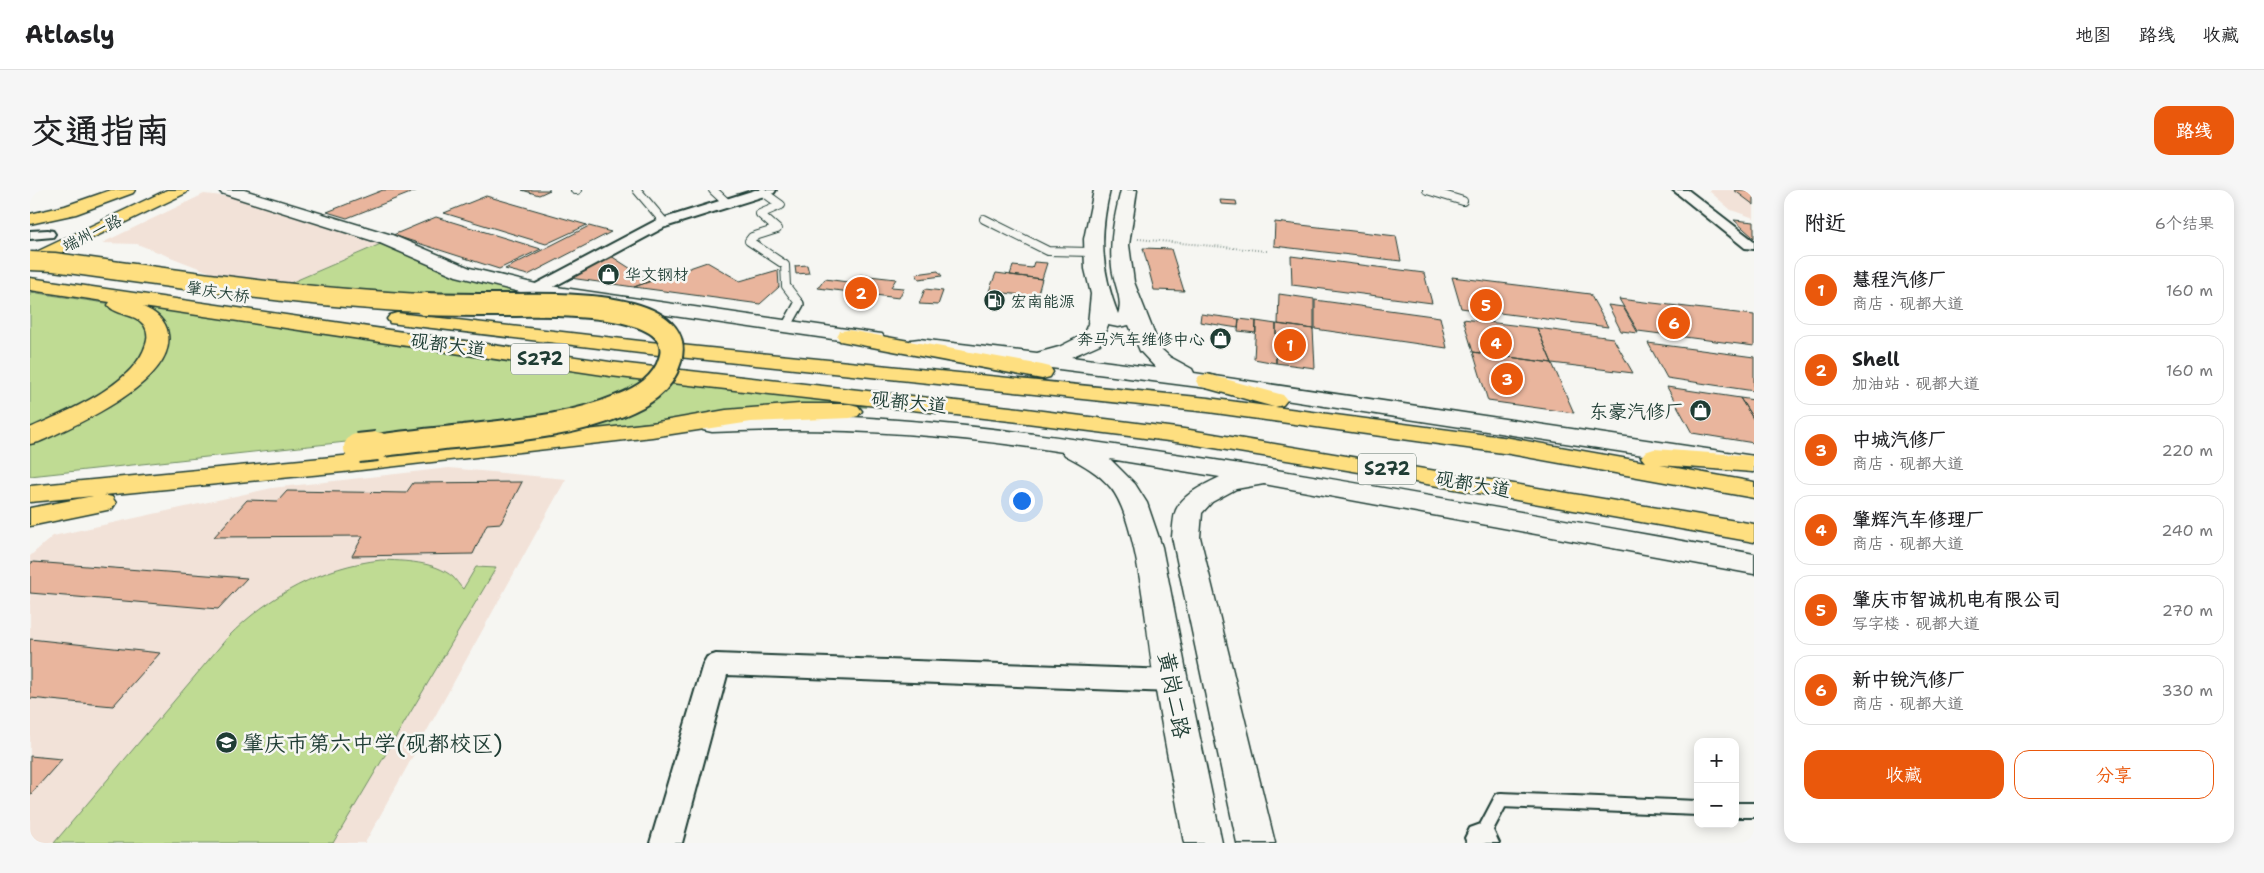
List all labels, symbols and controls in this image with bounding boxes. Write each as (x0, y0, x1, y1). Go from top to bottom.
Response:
text: Atlasly (25, 19, 115, 51)
text: 地图 (2075, 23, 2111, 47)
text: 路线 (2139, 23, 2175, 47)
text: 收藏 (2203, 23, 2239, 47)
button: 路线 (2154, 106, 2234, 155)
text: 交通指南 (30, 107, 170, 154)
text: 附近 (1804, 209, 1846, 237)
street label: 端州一路 (59, 210, 125, 256)
text: 6个结果 (2155, 213, 2214, 234)
shop icon: 华文钢材 (597, 262, 621, 286)
place label: 华文钢材 (625, 264, 689, 285)
text: 慧程汽修厂 (1852, 267, 1947, 292)
pin: 2 (845, 274, 877, 312)
street label: 肇庆大桥 (185, 277, 251, 307)
text: 1 (1817, 280, 1825, 301)
text: 160 m (2166, 280, 2213, 301)
pin: 5 (1470, 286, 1502, 324)
fuel station icon: 宏南能源 (983, 289, 1007, 313)
place label: 宏南能源 (1011, 291, 1075, 312)
text: 商店 · 砚都大道 (1852, 293, 1963, 314)
pin: 6 (1658, 304, 1690, 342)
pin: 4 (1480, 324, 1512, 362)
pin: 1 (1274, 326, 1306, 364)
street label: 砚都大道 (409, 327, 487, 363)
shop icon: 奔马汽车维修中心 (1209, 327, 1233, 351)
place label: 奔马汽车维修中心 (1077, 329, 1205, 350)
road number: S272 (511, 343, 569, 374)
text: Shell (1852, 347, 1900, 372)
pin: 3 (1491, 360, 1523, 398)
text: 2 (1815, 360, 1827, 381)
text: 160 m (2166, 360, 2213, 381)
text: 加油站 · 砚都大道 (1852, 373, 1979, 394)
street label: 砚都大道 (870, 386, 948, 418)
place label: 东豪汽修厂 (1589, 399, 1684, 424)
shop icon: 东豪汽修厂 (1688, 399, 1712, 423)
text: 中城汽修厂 (1852, 427, 1947, 452)
text: 3 (1815, 440, 1827, 461)
text: 220 m (2161, 440, 2213, 461)
text: 商店 · 砚都大道 (1852, 453, 1963, 474)
road number: S272 (1358, 454, 1416, 484)
street label: 砚都大道 (1433, 465, 1513, 503)
your location (1009, 488, 1035, 514)
text: 肇辉汽车修理厂 (1852, 507, 1985, 532)
text: 4 (1815, 520, 1827, 541)
text: 240 m (2161, 520, 2213, 541)
text: 商店 · 砚都大道 (1852, 533, 1963, 554)
text: 肇庆市智诚机电有限公司 (1852, 587, 2061, 612)
text: 5 (1816, 600, 1826, 621)
text: 270 m (2162, 600, 2213, 621)
text: 写字楼 · 砚都大道 (1852, 613, 1979, 634)
street label: 黄岗二路 (1151, 649, 1197, 741)
text: 新中锐汽修厂 (1852, 667, 1966, 692)
text: 6 (1815, 680, 1827, 701)
text: 330 m (2161, 680, 2213, 701)
text: 商店 · 砚都大道 (1852, 693, 1963, 714)
place label: 肇庆市第六中学(砚都校区) (242, 729, 503, 758)
school or university icon: 肇庆市第六中学(砚都校区) (214, 731, 238, 755)
map controls (1694, 738, 1739, 828)
button: + (1694, 738, 1739, 783)
button: 收藏 (1804, 750, 2004, 799)
button: 分享 (2014, 750, 2214, 799)
button: − (1694, 783, 1739, 828)

